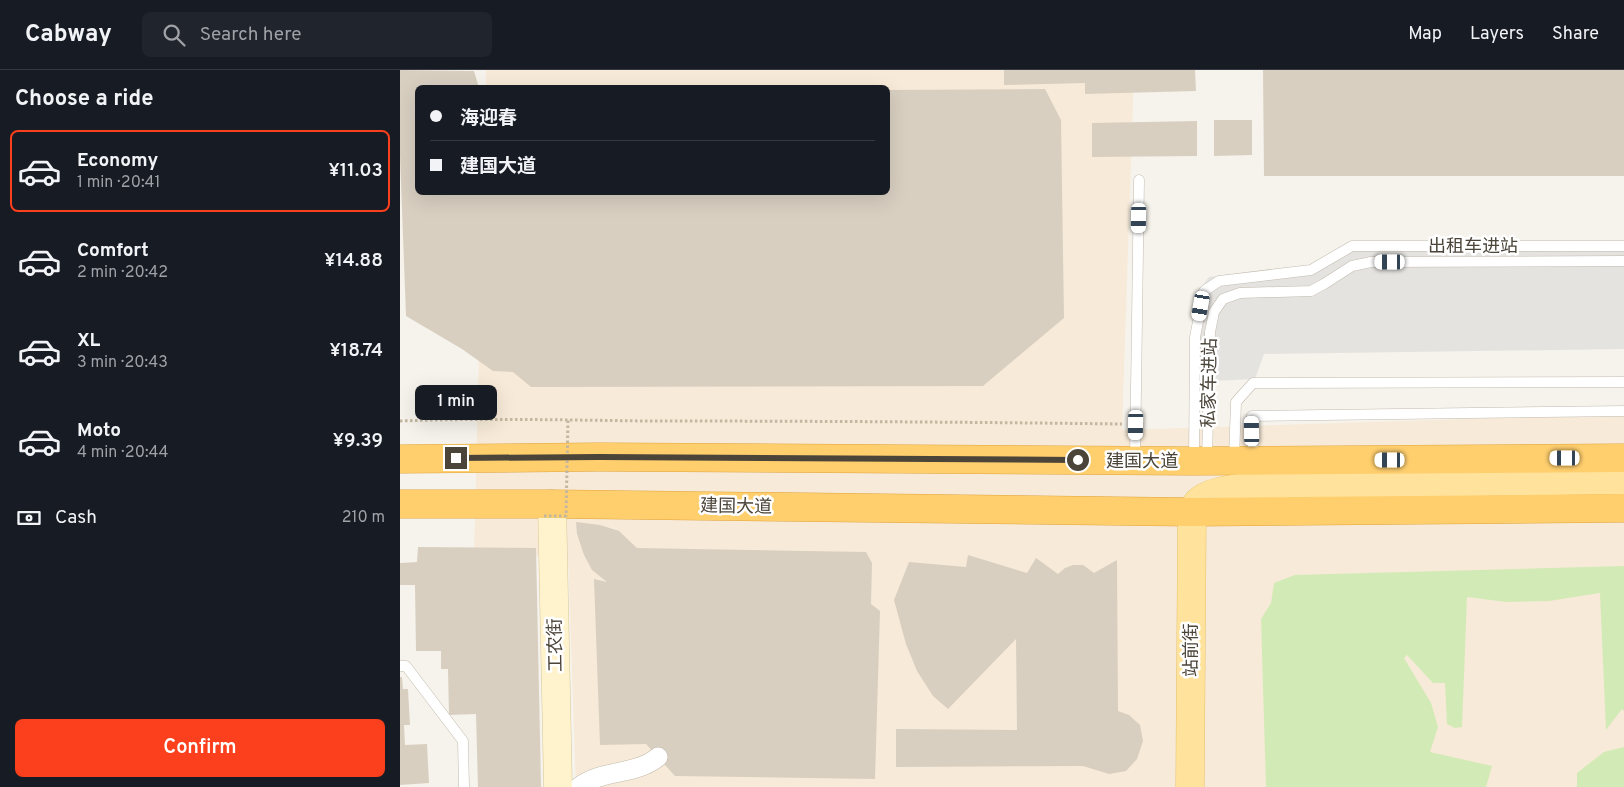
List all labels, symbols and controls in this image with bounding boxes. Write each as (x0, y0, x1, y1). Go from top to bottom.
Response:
search box (142, 12, 492, 57)
text: Cabway (25, 20, 112, 50)
icon: search (160, 21, 188, 49)
text: Search here (200, 23, 301, 47)
text: Map (1408, 23, 1442, 46)
text: Layers (1470, 23, 1524, 46)
text: Share (1552, 23, 1599, 46)
text: Choose a ride (15, 86, 153, 113)
text: 海迎春 (460, 107, 517, 131)
icon: car (17, 149, 62, 194)
text: Economy (77, 149, 158, 173)
text: 建国大道 (460, 155, 536, 179)
text: ¥11.03 (329, 159, 383, 183)
text: 1 min · 20:41 (77, 173, 160, 193)
car (1131, 203, 1146, 233)
street label: 出租车进站 (1428, 236, 1518, 259)
icon: car (17, 239, 62, 284)
text: Comfort (77, 239, 149, 263)
text: ¥14.88 (324, 249, 383, 273)
car (1375, 255, 1405, 270)
text: 2 min · 20:42 (77, 263, 168, 283)
car (1191, 290, 1210, 322)
icon: car (17, 329, 62, 374)
text: XL (77, 329, 100, 353)
street label: 私家车进站 (1198, 338, 1223, 428)
text: ¥18.74 (329, 339, 383, 363)
text: 3 min · 20:43 (77, 353, 168, 373)
callout: 1 min (415, 386, 497, 420)
text: 1 min (437, 392, 475, 412)
car (1128, 410, 1143, 440)
car (1244, 416, 1259, 446)
icon: car (17, 419, 62, 464)
text: Moto (77, 419, 121, 443)
text: ¥9.39 (333, 429, 383, 453)
text: 4 min · 20:44 (77, 443, 168, 463)
route end (445, 447, 467, 469)
route start (1067, 449, 1089, 471)
street label: 建国大道 (1106, 451, 1178, 474)
car (1550, 451, 1580, 466)
car (1375, 453, 1405, 468)
street label: 建国大道 (700, 495, 772, 520)
icon: cash (15, 504, 43, 532)
text: Cash (55, 506, 97, 530)
text: 210 m (342, 508, 385, 528)
street label: 工农街 (545, 618, 568, 672)
street label: 站前街 (1181, 623, 1204, 677)
button: Confirm (15, 719, 385, 777)

